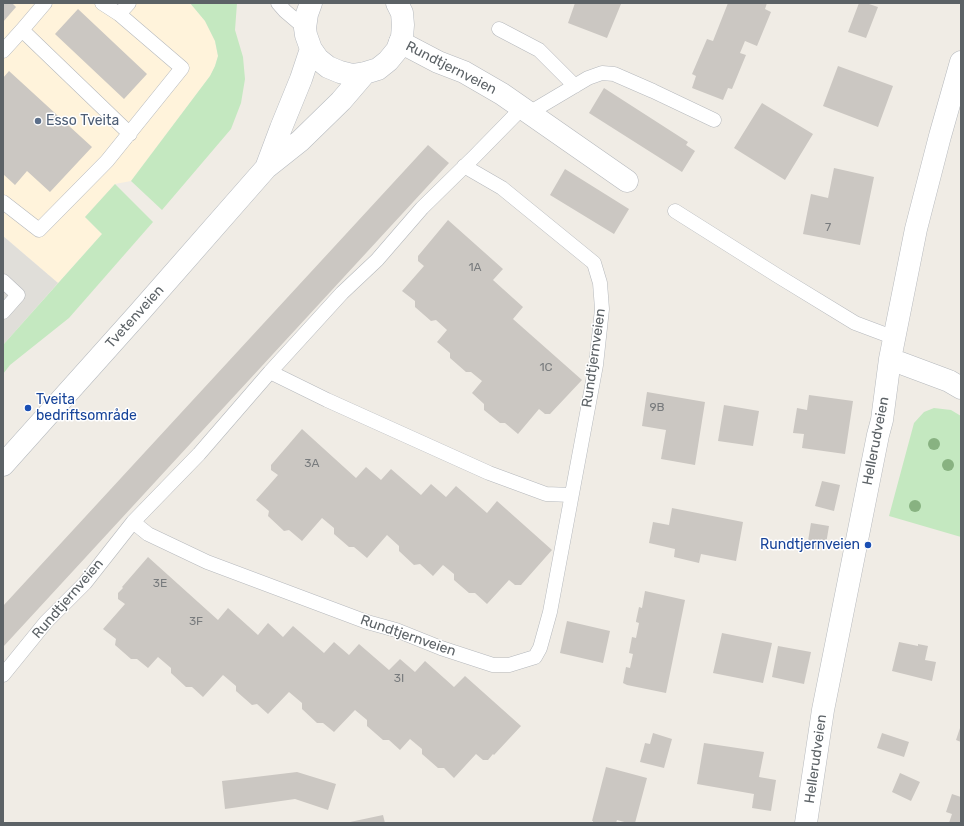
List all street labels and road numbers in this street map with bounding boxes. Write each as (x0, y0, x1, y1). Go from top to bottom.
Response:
street label: Rundtjernveien (403, 38, 499, 98)
street label: Tvetenveien (102, 282, 168, 352)
street label: Rundtjernveien (579, 307, 609, 409)
street label: Hellerudveien (859, 395, 893, 487)
street label: Rundtjernveien (29, 556, 107, 642)
street label: Rundtjernveien (358, 612, 458, 660)
street label: Hellerudveien (801, 713, 831, 805)

